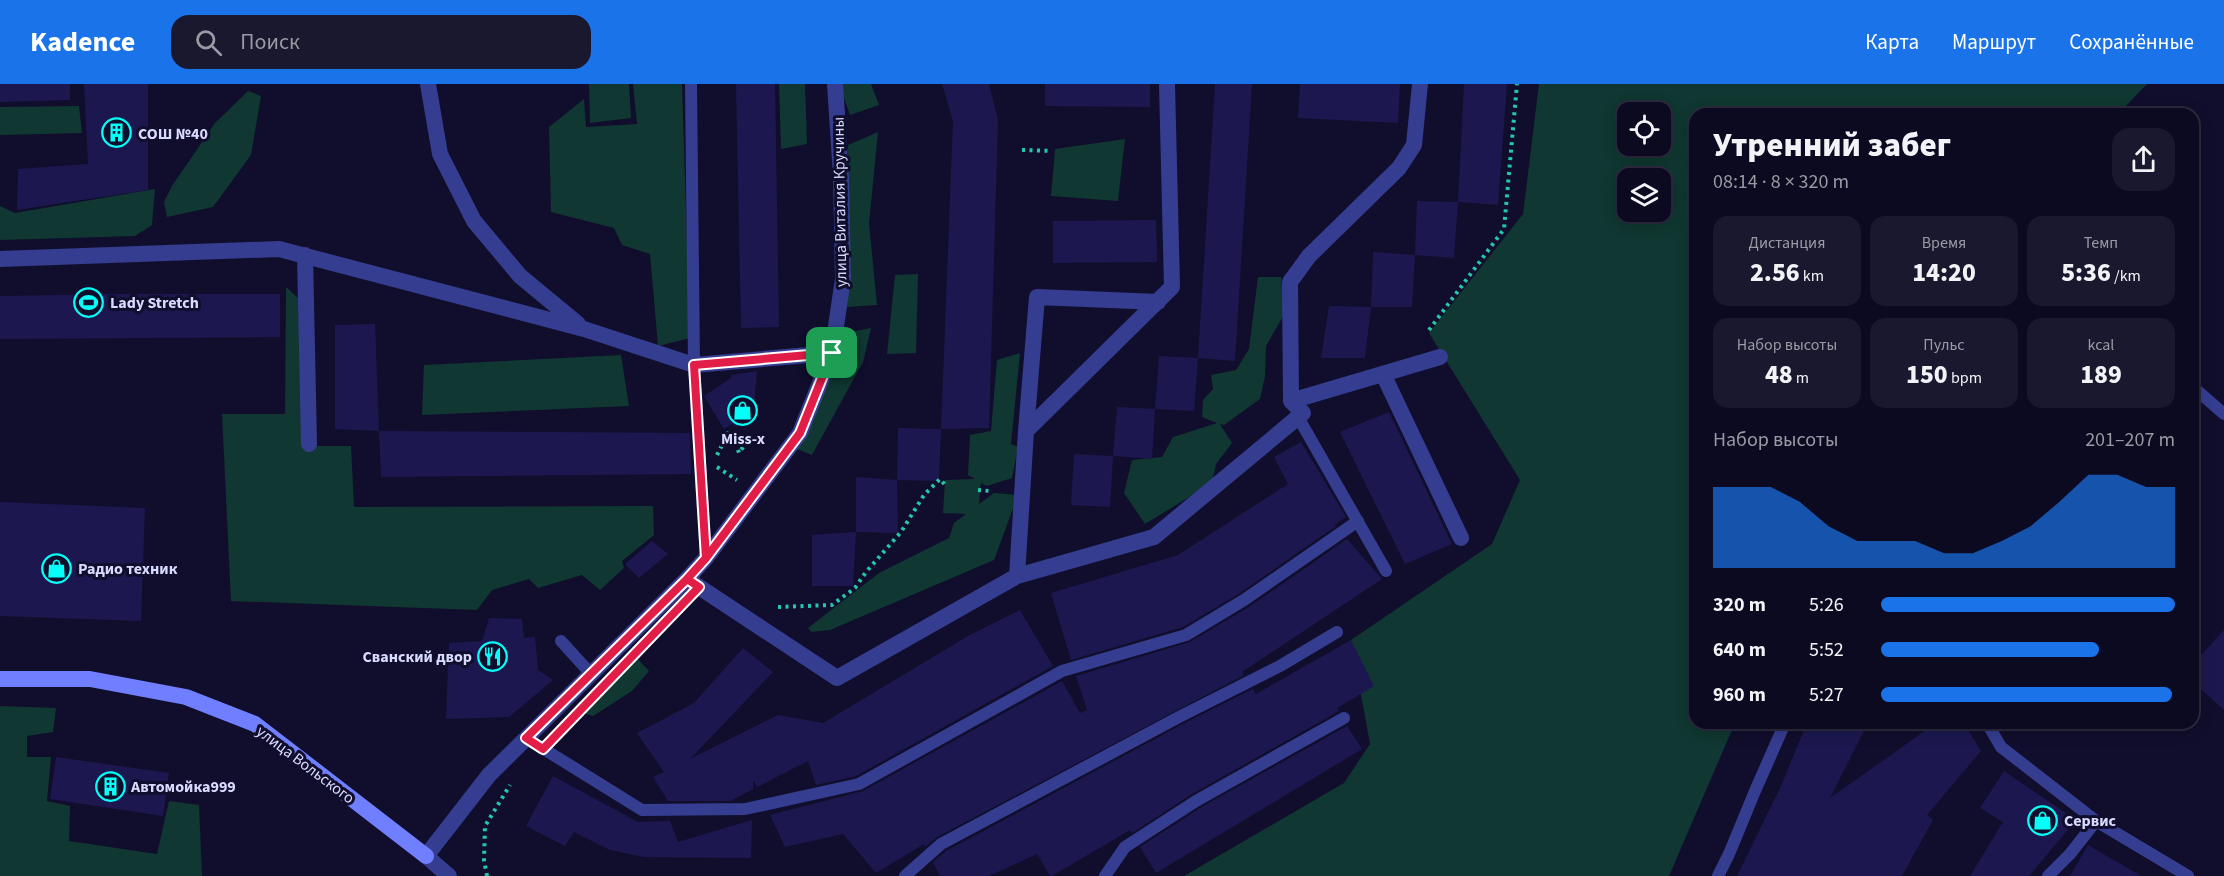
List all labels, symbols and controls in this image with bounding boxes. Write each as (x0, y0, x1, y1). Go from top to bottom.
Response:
search box (171, 15, 591, 69)
text: Kadence (30, 22, 135, 62)
icon: search (192, 26, 225, 59)
text: Поиск (240, 26, 300, 58)
text: Карта (1865, 27, 1919, 57)
text: Маршрут (1952, 27, 2036, 57)
text: Сохранённые (2069, 27, 2194, 57)
map controls (1617, 102, 1671, 222)
button: locate (1617, 102, 1671, 156)
building icon: СОШ №40 (101, 117, 133, 149)
street label: улица Виталия Кручины (828, 117, 852, 287)
text: Утренний забег (1713, 122, 1951, 169)
place label: СОШ №40 (138, 123, 208, 145)
button: share (2112, 128, 2175, 191)
button: layers (1617, 168, 1671, 222)
text: 08:14 · 8 × 320 m (1713, 168, 1849, 196)
text: Дистанция (1749, 232, 1825, 254)
text: Время (1922, 232, 1966, 254)
text: Темп (2084, 232, 2118, 254)
text: 2.56 (1750, 254, 1800, 291)
text: 14:20 (1912, 254, 1976, 291)
text: 5:36 (2061, 254, 2111, 291)
text: km (1800, 265, 1824, 287)
text: /km (2111, 265, 2141, 287)
sports icon: Lady Stretch (73, 286, 105, 318)
place label: Lady Stretch (110, 292, 199, 314)
pin (806, 327, 857, 378)
text: Набор высоты (1737, 334, 1837, 356)
text: Пульс (1923, 334, 1965, 356)
text: kcal (2088, 334, 2114, 356)
icon: arrive (815, 336, 848, 369)
text: 48 (1765, 356, 1793, 393)
text: 150 (1906, 356, 1948, 393)
text: 189 (2080, 356, 2122, 393)
text: m (1793, 367, 1809, 389)
text: bpm (1948, 367, 1982, 389)
shop icon: Miss-x (727, 394, 759, 426)
text: Набор высоты (1713, 426, 1838, 454)
text: 201–207 m (2085, 426, 2175, 454)
place label: Miss-x (721, 428, 765, 450)
shop icon: Радио техник (41, 552, 73, 584)
place label: Радио техник (78, 558, 178, 580)
text: 320 m (1713, 591, 1766, 619)
text: 5:26 (1809, 591, 1844, 619)
text: 640 m (1713, 636, 1766, 664)
text: 5:52 (1809, 636, 1844, 664)
restaurant icon: Сванский двор (477, 640, 509, 672)
place label: Сванский двор (363, 646, 472, 668)
text: 960 m (1713, 681, 1766, 709)
text: 5:27 (1809, 681, 1844, 709)
street label: улица Вольского (252, 721, 359, 809)
building icon: Автомойка999 (94, 770, 126, 802)
place label: Автомойка999 (130, 776, 236, 798)
shop icon: Сервис (2027, 804, 2059, 836)
place label: Сервис (2064, 810, 2117, 832)

